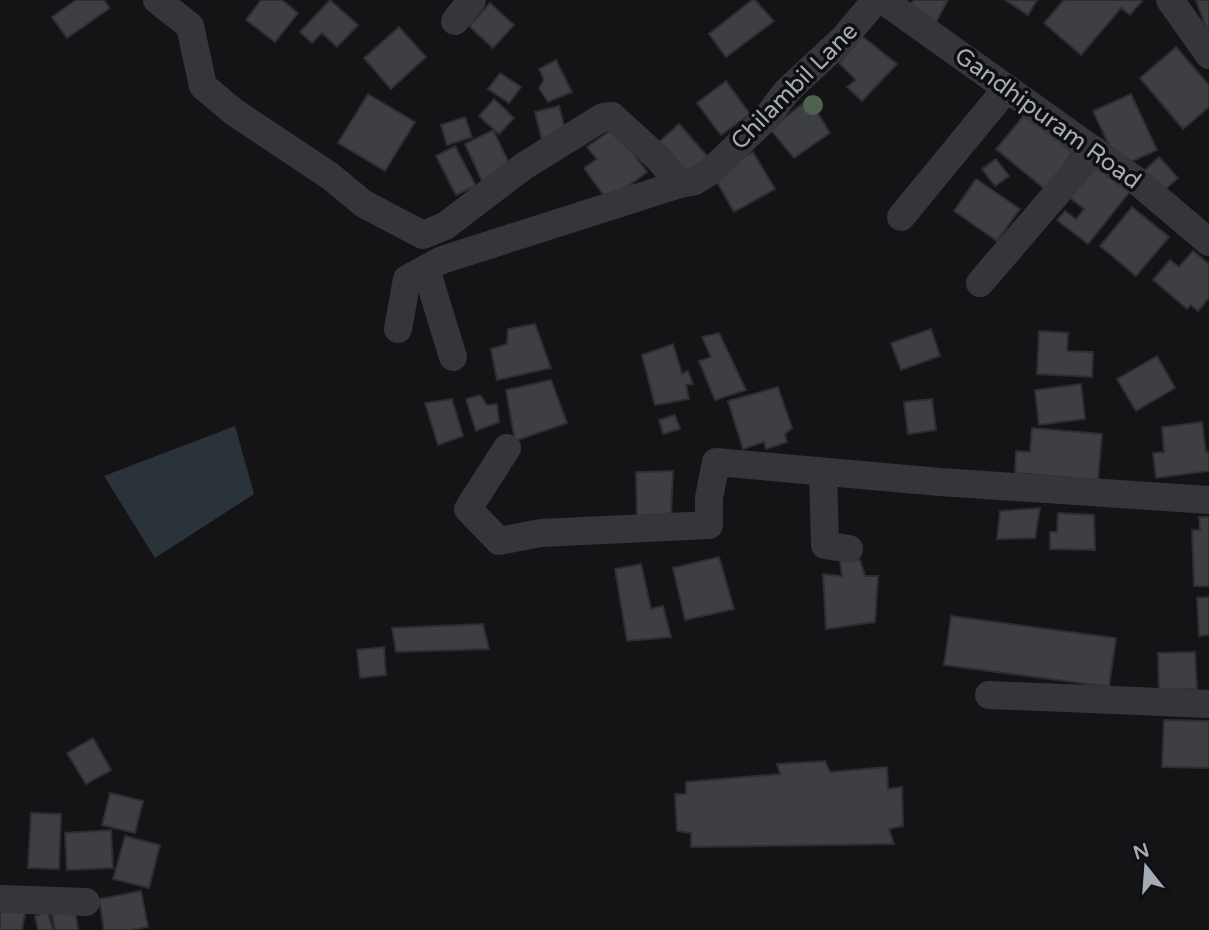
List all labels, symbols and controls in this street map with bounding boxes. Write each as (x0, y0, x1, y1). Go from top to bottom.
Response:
street label: Chilambil Lane (725, 17, 864, 156)
street label: Gandhipuram Road (949, 41, 1146, 196)
north arrow (1111, 832, 1181, 902)
text: N (1131, 839, 1152, 864)

